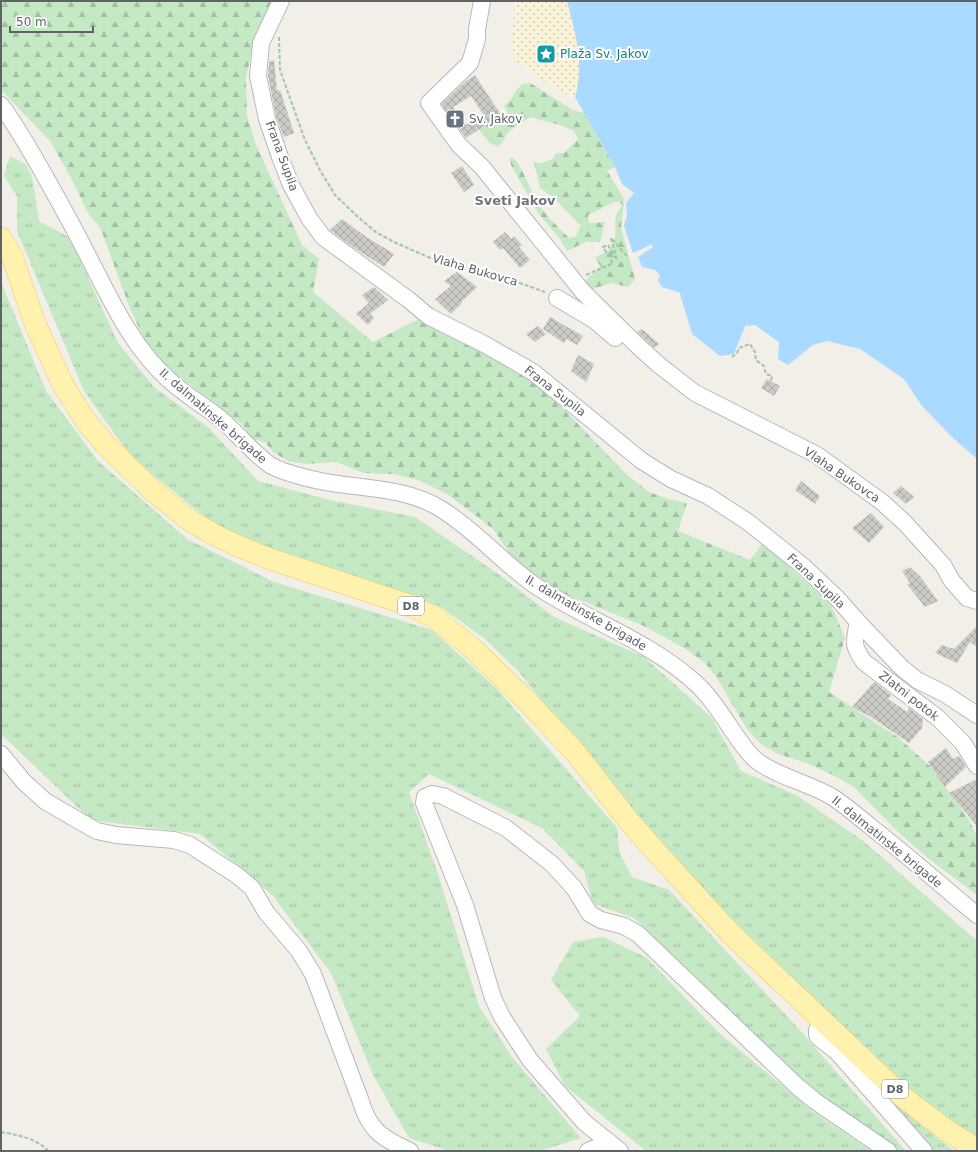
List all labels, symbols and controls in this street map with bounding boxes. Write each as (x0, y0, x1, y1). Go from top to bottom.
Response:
scale bar (10, 8, 93, 34)
text: 50 m (16, 15, 47, 29)
place icon: Plaža Sv. Jakov (535, 43, 557, 65)
place label: Plaža Sv. Jakov (560, 47, 649, 61)
church icon: Sv. Jakov (444, 108, 466, 130)
place label: Sv. Jakov (469, 112, 522, 126)
street label: Frana Supila (263, 119, 301, 193)
district label: Sveti Jakov (474, 193, 556, 208)
street label: Vlaha Bukovca (431, 251, 519, 289)
street label: Frana Supila (522, 363, 588, 419)
street label: II. dalmatinske brigade (157, 366, 269, 466)
street label: Vlaha Bukovca (801, 444, 883, 506)
street label: Frana Supila (784, 551, 848, 611)
street label: II. dalmatinske brigade (523, 573, 649, 653)
road number: D8 (398, 597, 424, 615)
street label: Zlatni potok (876, 668, 942, 724)
street label: II. dalmatinske brigade (829, 793, 945, 891)
road number: D8 (882, 1080, 908, 1098)

